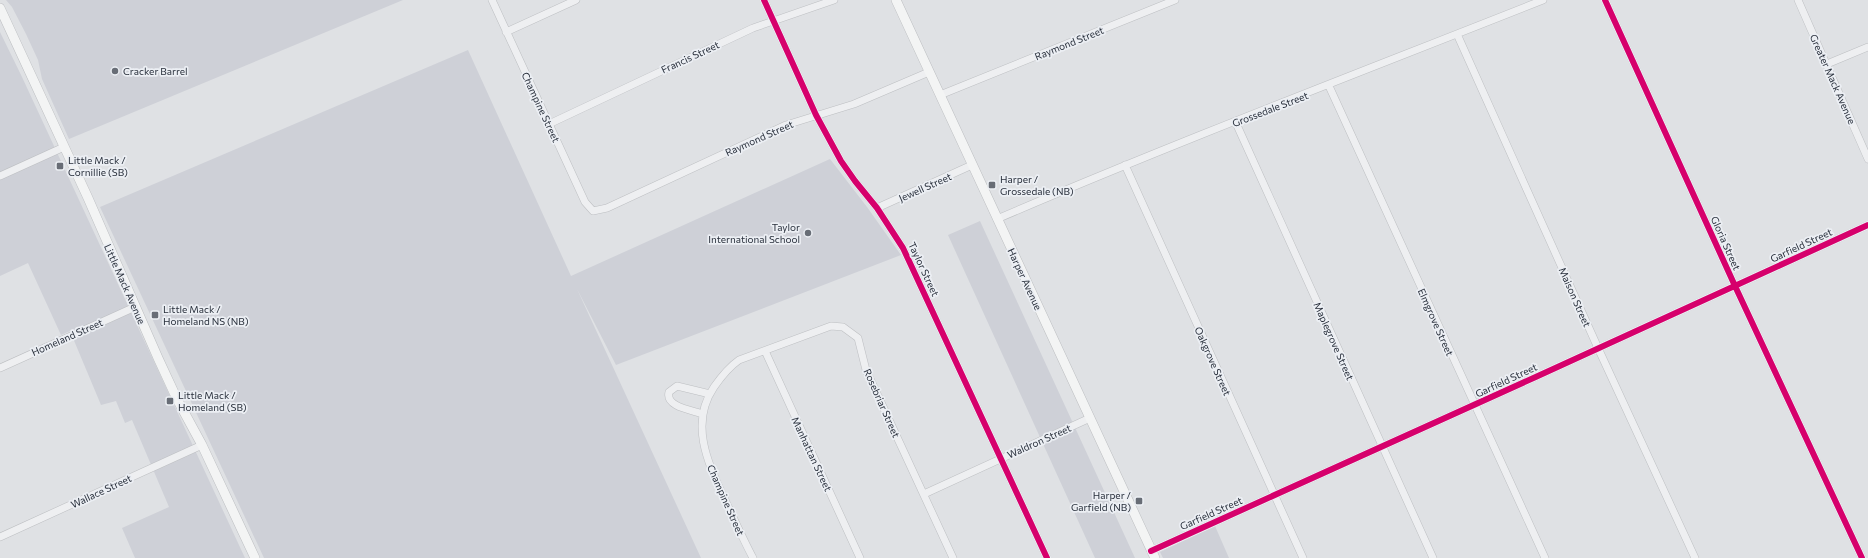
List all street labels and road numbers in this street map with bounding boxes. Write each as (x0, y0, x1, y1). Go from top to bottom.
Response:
street label: Raymond Street (1033, 24, 1105, 62)
street label: Greater Mack Avenue (1808, 32, 1858, 126)
street label: Francis Street (659, 38, 721, 76)
street label: Champine Street (519, 70, 563, 144)
street label: Grossedale Street (1230, 89, 1310, 129)
street label: Raymond Street (723, 118, 795, 158)
street label: Jewell Street (897, 170, 953, 204)
street label: Gloria Street (1709, 214, 1743, 272)
street label: Garfield Street (1768, 225, 1834, 265)
street label: Taylor Street (906, 240, 942, 298)
street label: Little Mack Avenue (102, 242, 148, 326)
street label: Harper Avenue (1005, 246, 1045, 312)
street label: Maison Street (1557, 265, 1593, 329)
street label: Elmgrove Street (1416, 286, 1456, 358)
street label: Maplegrove Street (1311, 300, 1357, 382)
street label: Homeland Street (29, 316, 105, 358)
street label: Oakgrove Street (1192, 325, 1234, 397)
street label: Garfield Street (1473, 360, 1539, 400)
street label: Rosebriar Street (861, 367, 903, 439)
street label: Manhattan Street (789, 415, 835, 493)
street label: Waldron Street (1005, 421, 1073, 461)
street label: Champine Street (705, 463, 747, 537)
street label: Wallace Street (69, 472, 133, 510)
street label: Garfield Street (1178, 494, 1244, 532)

